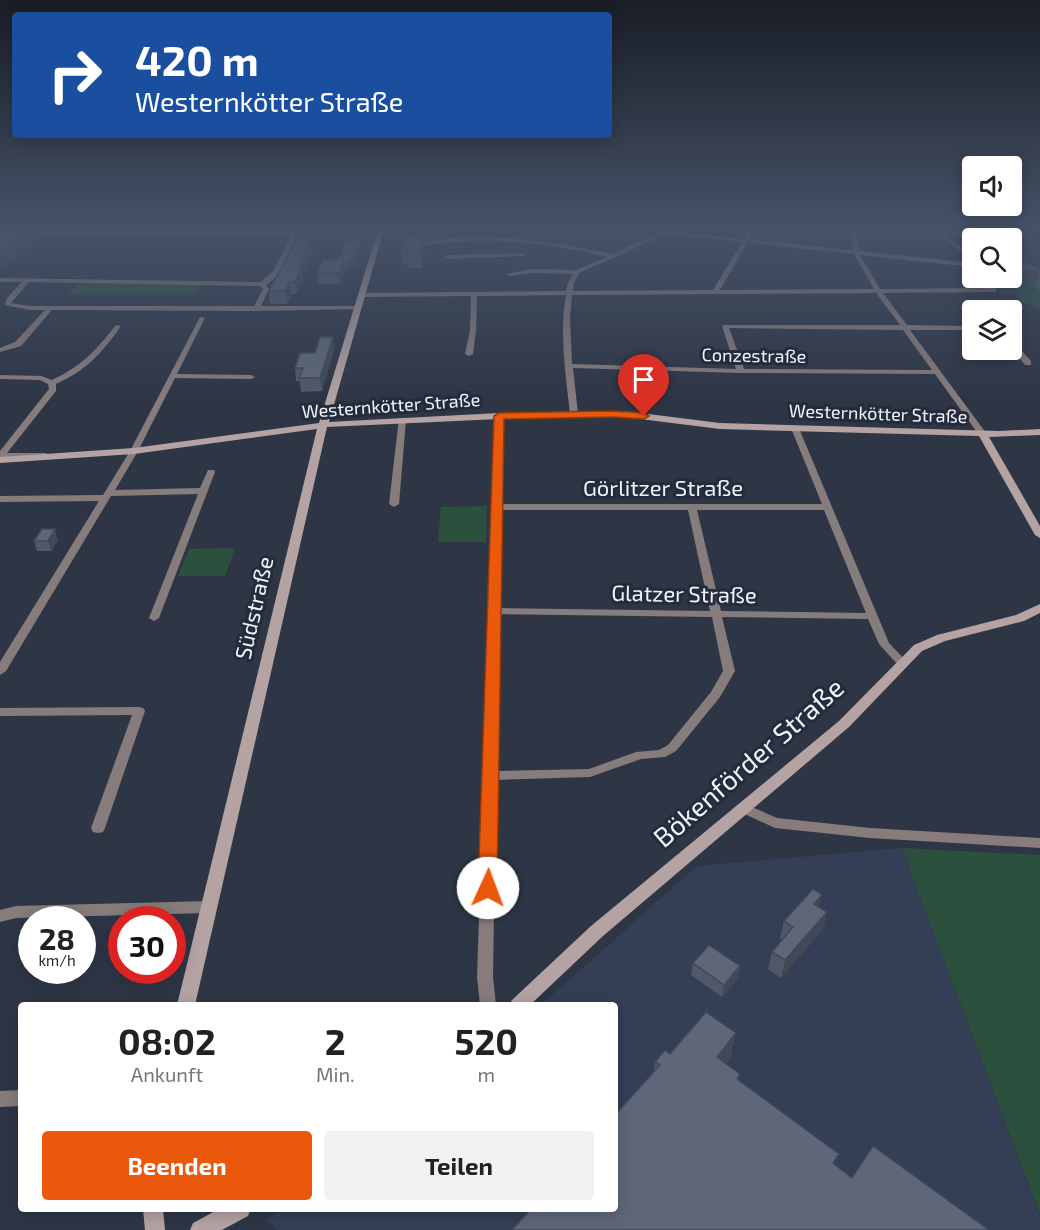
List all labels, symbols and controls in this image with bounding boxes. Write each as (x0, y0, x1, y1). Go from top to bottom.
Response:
text: 420 m (135, 34, 259, 84)
icon: right (36, 36, 114, 114)
text: Westernkötter Straße (135, 85, 403, 117)
map controls (962, 156, 1022, 360)
button: sound (962, 156, 1022, 216)
button: search (962, 228, 1022, 288)
button: layers (962, 300, 1022, 360)
street label: Conzestraße (701, 343, 807, 367)
pin (618, 354, 669, 416)
icon: arrive (627, 363, 660, 396)
street label: Westernkötter Straße (301, 388, 481, 422)
street label: Westernkötter Straße (788, 399, 968, 427)
street label: Görlitzer Straße (583, 474, 743, 500)
street label: Südstraße (229, 554, 277, 662)
street label: Glatzer Straße (611, 579, 757, 607)
street label: Bökenförder Straße (646, 670, 849, 853)
position arrow (456, 856, 520, 920)
speed limit sign: 30 (108, 906, 186, 984)
text: 28 (39, 920, 75, 956)
text: km/h (38, 951, 76, 969)
text: 08:02 (118, 1019, 216, 1062)
text: 2 (325, 1019, 346, 1062)
text: 520 (455, 1019, 518, 1062)
text: Ankunft (131, 1062, 203, 1086)
text: Min. (316, 1062, 355, 1086)
text: m (478, 1062, 495, 1086)
button: Beenden (42, 1131, 312, 1200)
button: Teilen (324, 1131, 594, 1200)

